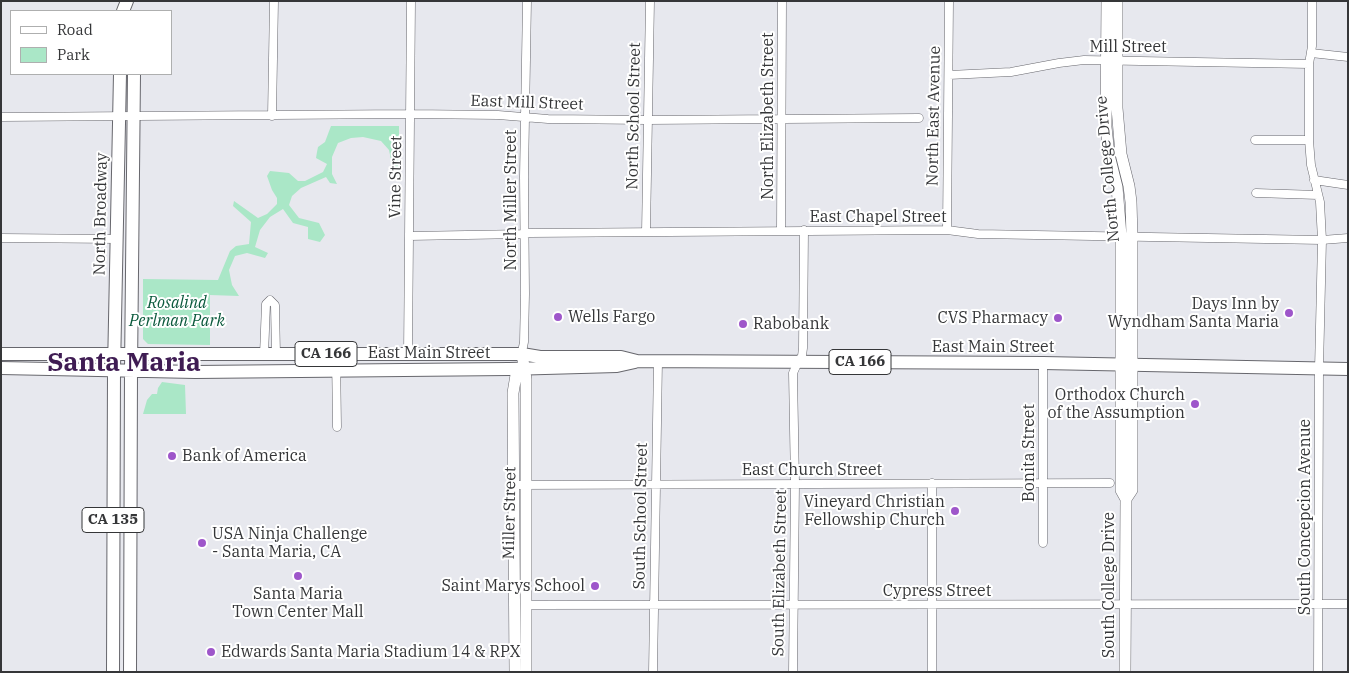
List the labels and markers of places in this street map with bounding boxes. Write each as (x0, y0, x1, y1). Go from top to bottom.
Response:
place label: Days Inn by Wyndham Santa Maria (1107, 294, 1279, 332)
place label: Wells Fargo (568, 307, 655, 327)
marker: Days Inn by Wyndham Santa Maria (1283, 307, 1295, 319)
place label: CVS Pharmacy (937, 308, 1048, 328)
marker: Wells Fargo (552, 311, 564, 323)
marker: CVS Pharmacy (1052, 312, 1064, 324)
place label: Rabobank (753, 314, 829, 334)
marker: Rabobank (737, 318, 749, 330)
place label: Orthodox Church of the Assumption (1048, 385, 1185, 423)
marker: Orthodox Church of the Assumption (1189, 398, 1201, 410)
place label: Bank of America (182, 446, 307, 466)
marker: Bank of America (166, 450, 178, 462)
place label: Vineyard Christian Fellowship Church (803, 492, 945, 530)
marker: Vineyard Christian Fellowship Church (949, 505, 961, 517)
place label: USA Ninja Challenge - Santa Maria, CA (212, 524, 367, 562)
marker: USA Ninja Challenge - Santa Maria, CA (196, 537, 208, 549)
marker: Santa Maria Town Center Mall (292, 570, 304, 582)
place label: Saint Marys School (441, 576, 585, 596)
marker: Saint Marys School (589, 580, 601, 592)
place label: Santa Maria Town Center Mall (232, 584, 364, 622)
place label: Edwards Santa Maria Stadium 14 & RPX (221, 642, 521, 662)
marker: Edwards Santa Maria Stadium 14 & RPX (205, 646, 217, 658)

